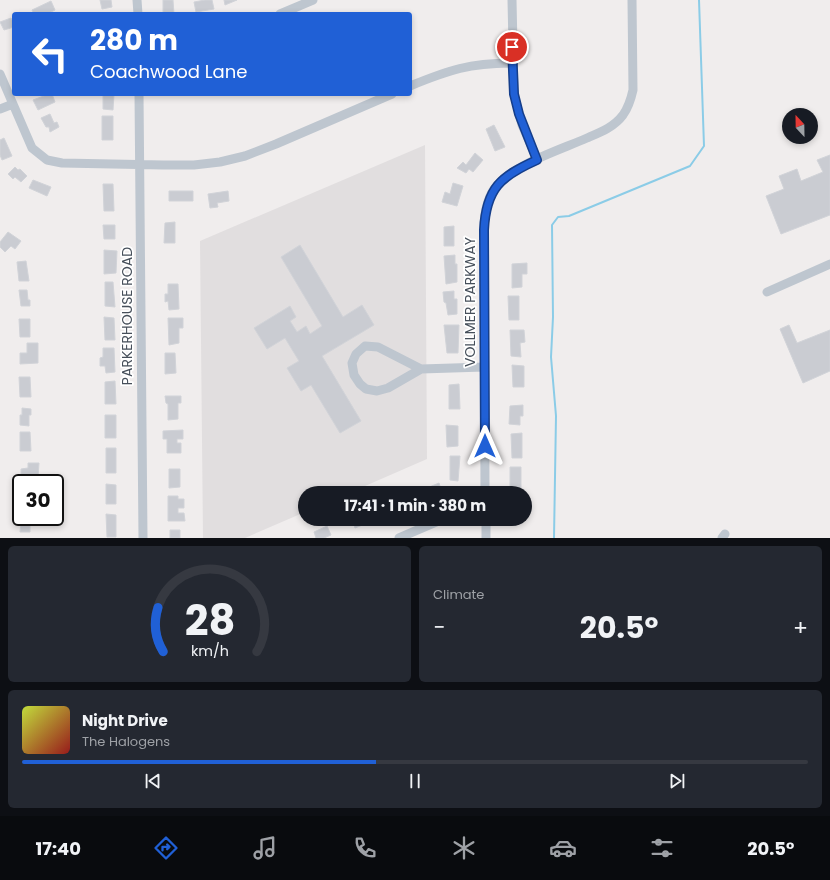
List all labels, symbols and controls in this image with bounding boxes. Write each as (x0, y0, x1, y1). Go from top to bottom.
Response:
text: 280 m (90, 21, 178, 60)
icon: left (24, 28, 76, 80)
pin (495, 30, 529, 64)
icon: arrive (501, 36, 523, 58)
text: Coachwood Lane (90, 59, 247, 84)
north arrow (782, 108, 818, 144)
map controls (782, 108, 818, 144)
street label: VOLLMER PARKWAY (460, 237, 480, 367)
street label: PARKERHOUSE ROAD (117, 247, 137, 385)
position arrow (464, 425, 506, 467)
speed limit sign: 30 (12, 474, 64, 526)
text: 17:41 · 1 min · 380 m (344, 495, 486, 516)
text: Climate (433, 585, 484, 604)
text: 28 (184, 591, 235, 650)
text: 20.5° (580, 606, 658, 649)
text: − (433, 612, 445, 643)
text: + (793, 612, 808, 643)
text: km/h (190, 641, 229, 661)
text: Night Drive (82, 710, 168, 731)
text: The Halogens (82, 732, 170, 751)
icon: previous (142, 770, 164, 792)
icon: pause (404, 770, 426, 792)
icon: next (666, 770, 688, 792)
icon: directions (152, 834, 180, 862)
icon: music (251, 834, 279, 862)
icon: phone (351, 834, 379, 862)
icon: climate (450, 834, 478, 862)
icon: car (549, 834, 577, 862)
icon: filters (648, 834, 676, 862)
text: 17:40 (36, 836, 81, 861)
text: 20.5° (747, 836, 794, 861)

